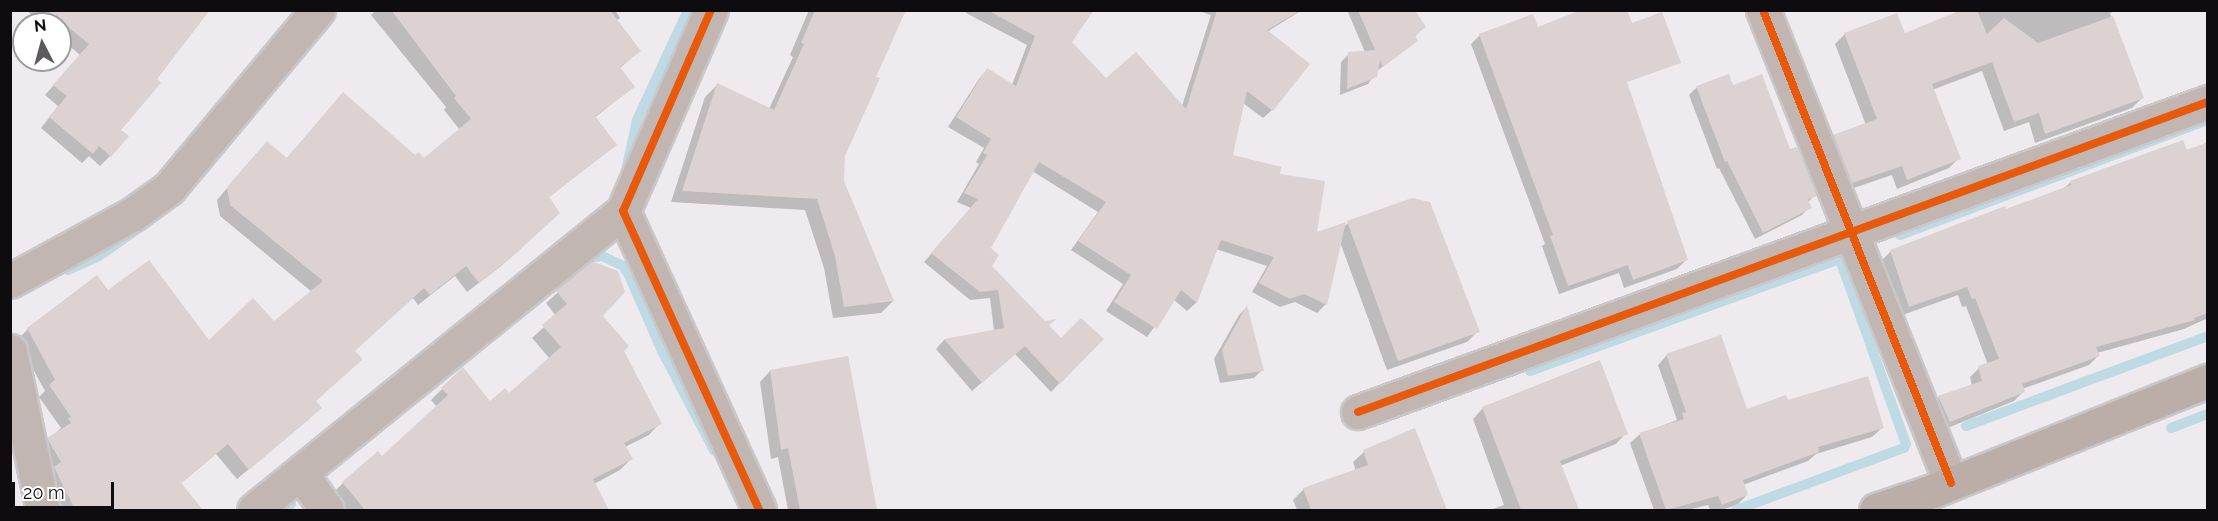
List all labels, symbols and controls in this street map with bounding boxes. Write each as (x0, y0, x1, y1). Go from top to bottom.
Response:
north arrow (12, 12, 72, 72)
text: N (33, 16, 47, 36)
scale bar (15, 470, 117, 508)
text: 20 m (23, 482, 65, 503)

